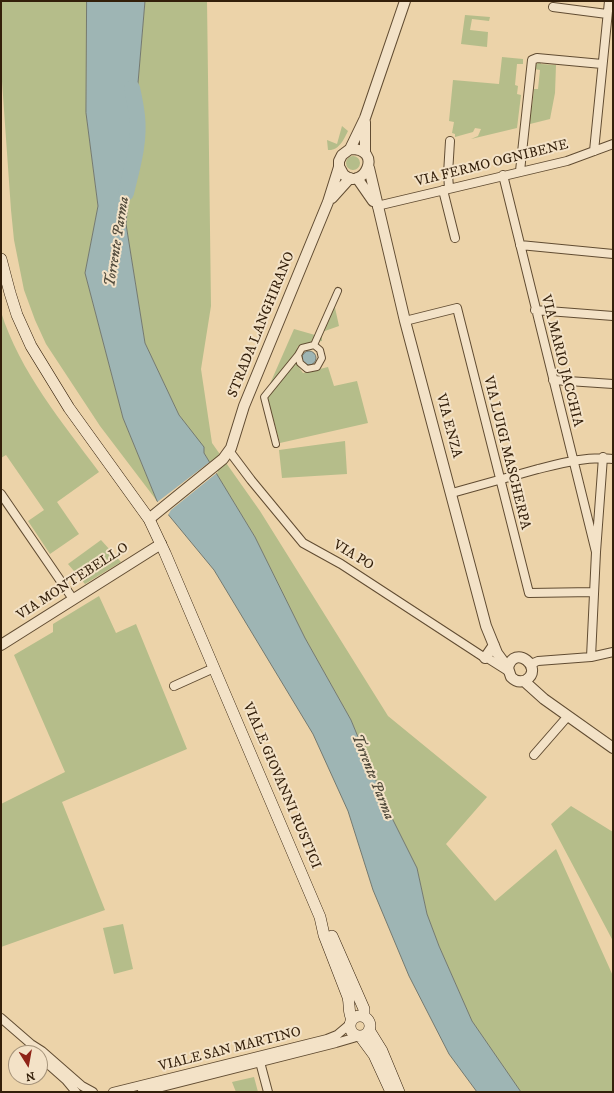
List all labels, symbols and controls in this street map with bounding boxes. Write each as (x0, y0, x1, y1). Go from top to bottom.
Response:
street label: VIA FERMO OGNIBENE (414, 137, 570, 191)
water label: Torrente Parma (102, 196, 134, 288)
street label: STRADA LANGHIRANO (225, 250, 299, 400)
street label: VIA MARIO JACCHIA (536, 293, 586, 429)
street label: VIA LUIGI MASCHERPA (479, 375, 533, 531)
street label: VIA ENZA (431, 392, 465, 460)
street label: VIA PO (330, 537, 376, 575)
street label: VIA MONTEBELLO (14, 540, 132, 624)
street label: VIALE GIOVANNI RUSTICI (238, 700, 324, 872)
water label: Torrente Parma (347, 731, 397, 823)
street label: VIALE SAN MARTINO (157, 1024, 303, 1076)
north arrow (8, 1045, 48, 1085)
text: N (24, 1068, 36, 1084)

